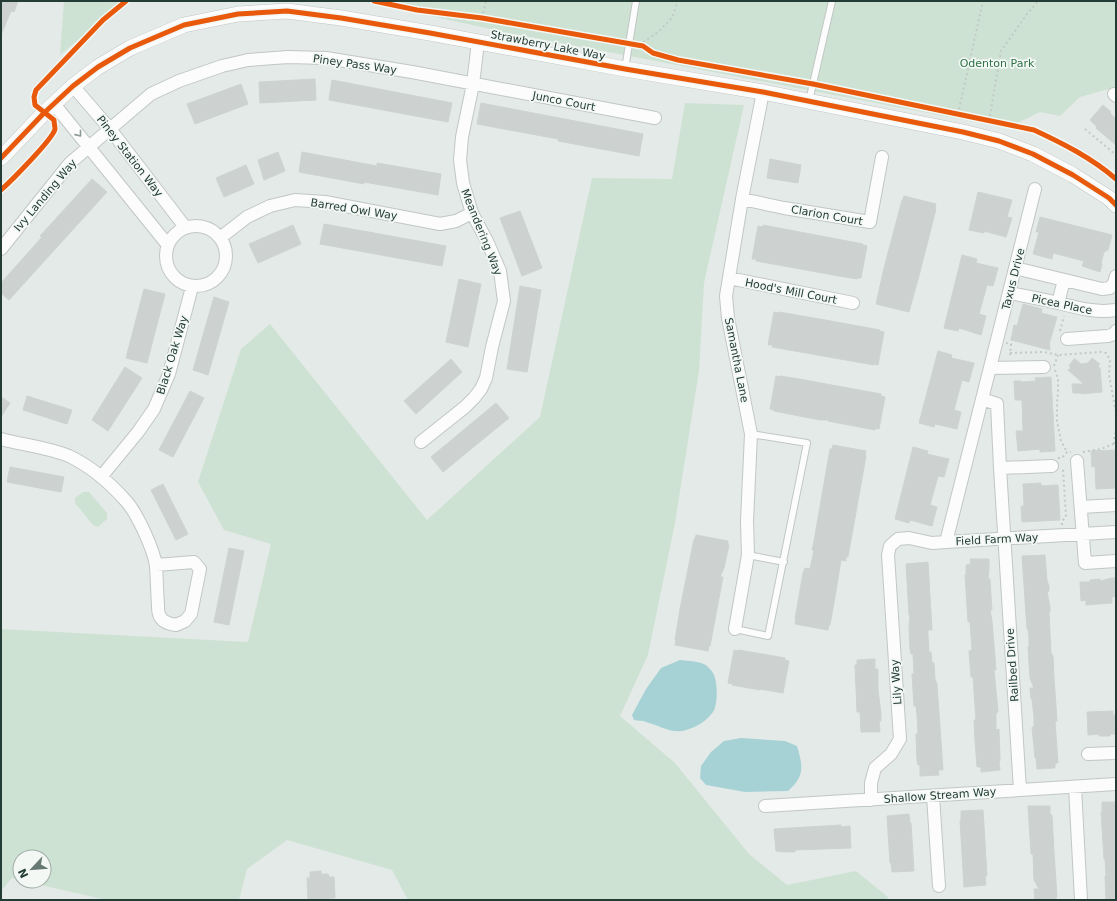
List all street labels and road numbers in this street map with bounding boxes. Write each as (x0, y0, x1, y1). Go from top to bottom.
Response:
street label: Strawberry Lake Way (489, 28, 607, 63)
street label: Piney Pass Way (312, 52, 398, 77)
street label: Junco Court (530, 89, 597, 114)
street label: Piney Station Way (94, 113, 166, 200)
street label: Ivy Landing Way (11, 156, 80, 234)
street label: Meandering Way (458, 187, 505, 278)
street label: Barred Owl Way (310, 196, 399, 223)
street label: Clarion Court (790, 203, 864, 228)
street label: Taxus Drive (999, 246, 1028, 313)
street label: Hood's Mill Court (744, 276, 839, 307)
street label: Picea Place (1030, 292, 1094, 317)
street label: Black Oak Way (154, 314, 191, 396)
street label: Samantha Lane (722, 317, 751, 404)
street label: Field Farm Way (955, 531, 1039, 548)
street label: Railbed Drive (1003, 627, 1022, 702)
street label: Lily Way (888, 658, 905, 705)
street label: Shallow Stream Way (883, 785, 997, 806)

